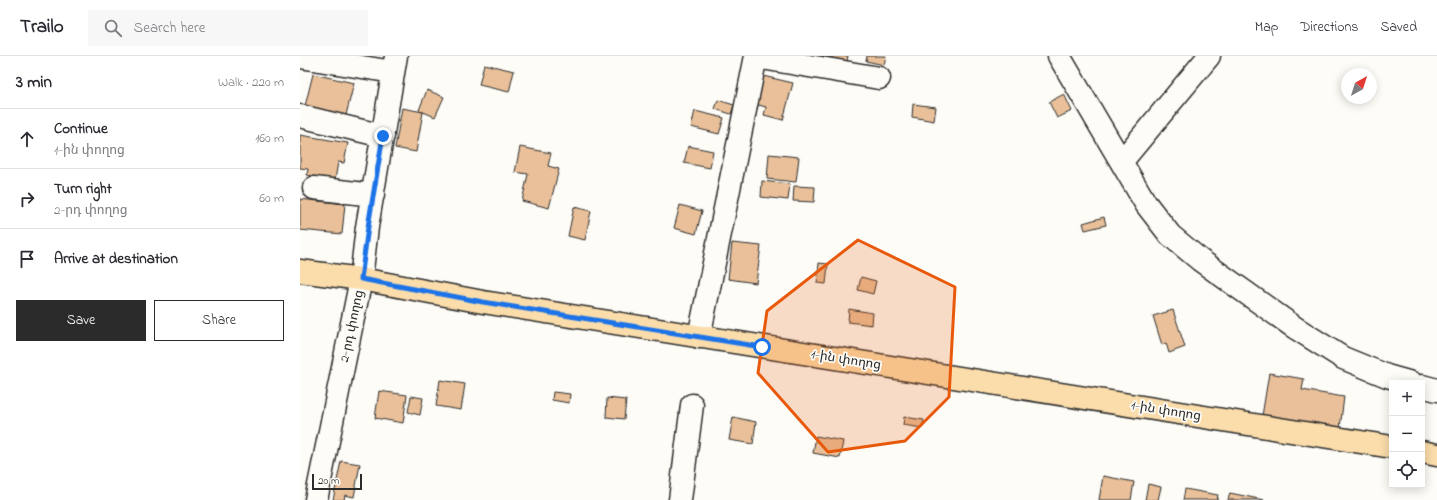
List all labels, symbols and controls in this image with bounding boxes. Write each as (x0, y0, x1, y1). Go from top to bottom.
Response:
search box (88, 10, 368, 46)
text: Trailo (20, 14, 64, 41)
icon: search (102, 17, 124, 39)
text: Search here (134, 17, 205, 39)
text: Map (1255, 17, 1278, 38)
text: Directions (1300, 17, 1358, 38)
text: Saved (1380, 17, 1417, 38)
north arrow (1341, 68, 1377, 104)
text: 3 min (16, 70, 52, 95)
text: Walk · 220 m (218, 73, 284, 92)
text: Continue (54, 118, 108, 140)
route end (374, 127, 392, 145)
icon: ahead (16, 128, 38, 150)
text: 160 m (255, 129, 284, 148)
text: 1-ին փողոց (54, 141, 125, 160)
text: Turn right (54, 178, 112, 200)
icon: right (16, 188, 38, 210)
text: 60 m (259, 189, 284, 208)
text: 2-րդ փողոց (54, 201, 128, 220)
icon: arrive (16, 248, 38, 270)
text: Arrive at destination (54, 248, 178, 270)
street label: 2-րդ փողոց (335, 288, 369, 364)
button: Save (16, 300, 146, 341)
button: Share (154, 300, 284, 341)
route start (753, 338, 771, 356)
street label: 1-ին փողոց (810, 345, 882, 375)
map controls (1389, 380, 1425, 488)
button: + (1389, 380, 1425, 416)
street label: 1-ին փողոց (1130, 396, 1202, 426)
button: − (1389, 416, 1425, 452)
button: locate (1389, 452, 1425, 488)
scale bar (312, 472, 362, 491)
text: 20 m (318, 473, 340, 489)

